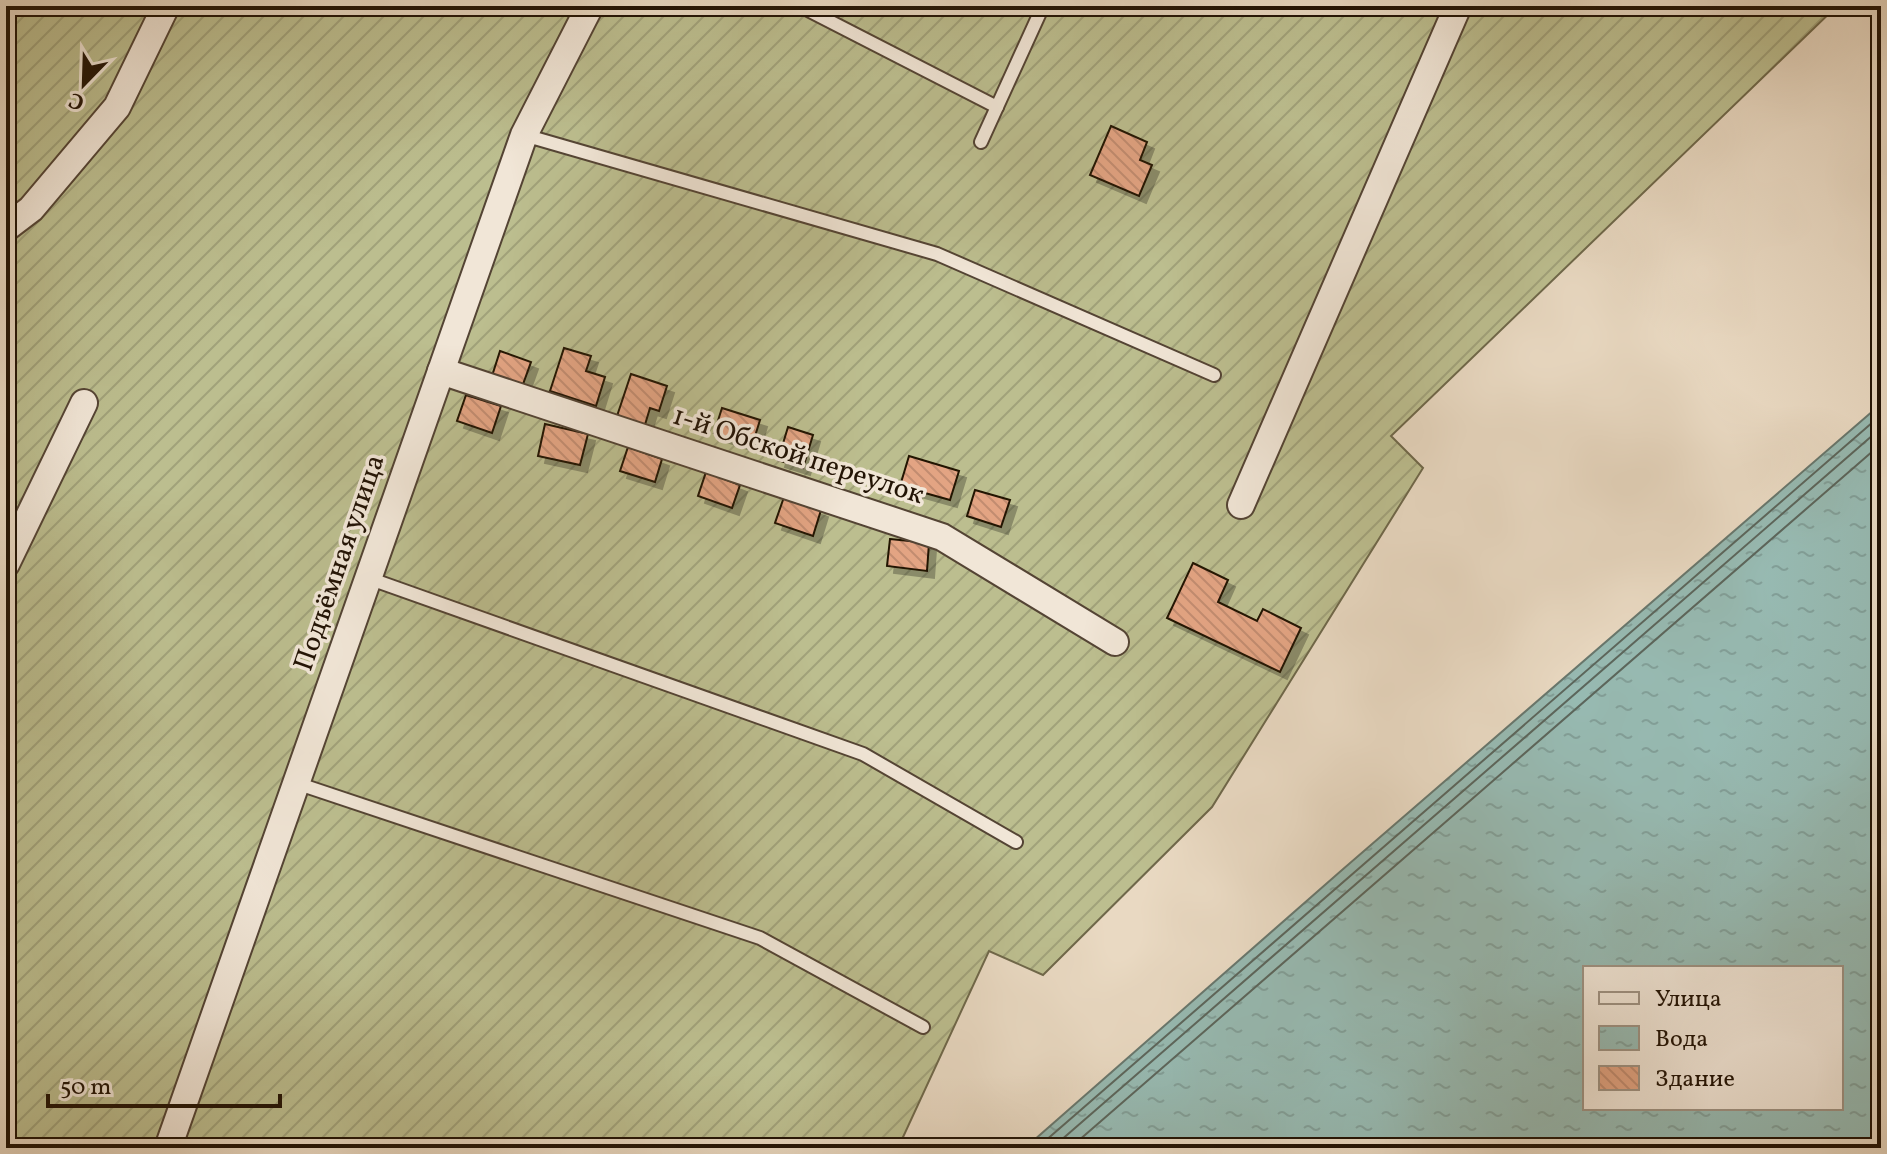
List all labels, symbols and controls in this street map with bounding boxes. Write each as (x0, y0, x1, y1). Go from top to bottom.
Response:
north arrow (44, 44, 124, 124)
text: С (65, 83, 90, 117)
street label: 1-й Обской переулок (667, 397, 929, 515)
street label: Подъёмная улица (285, 450, 395, 676)
legend (1583, 966, 1843, 1110)
text: Улица (1655, 983, 1722, 1017)
text: Вода (1655, 1023, 1708, 1057)
scale bar (48, 1058, 280, 1108)
text: Здание (1655, 1063, 1735, 1097)
text: 50 m (60, 1071, 112, 1105)

